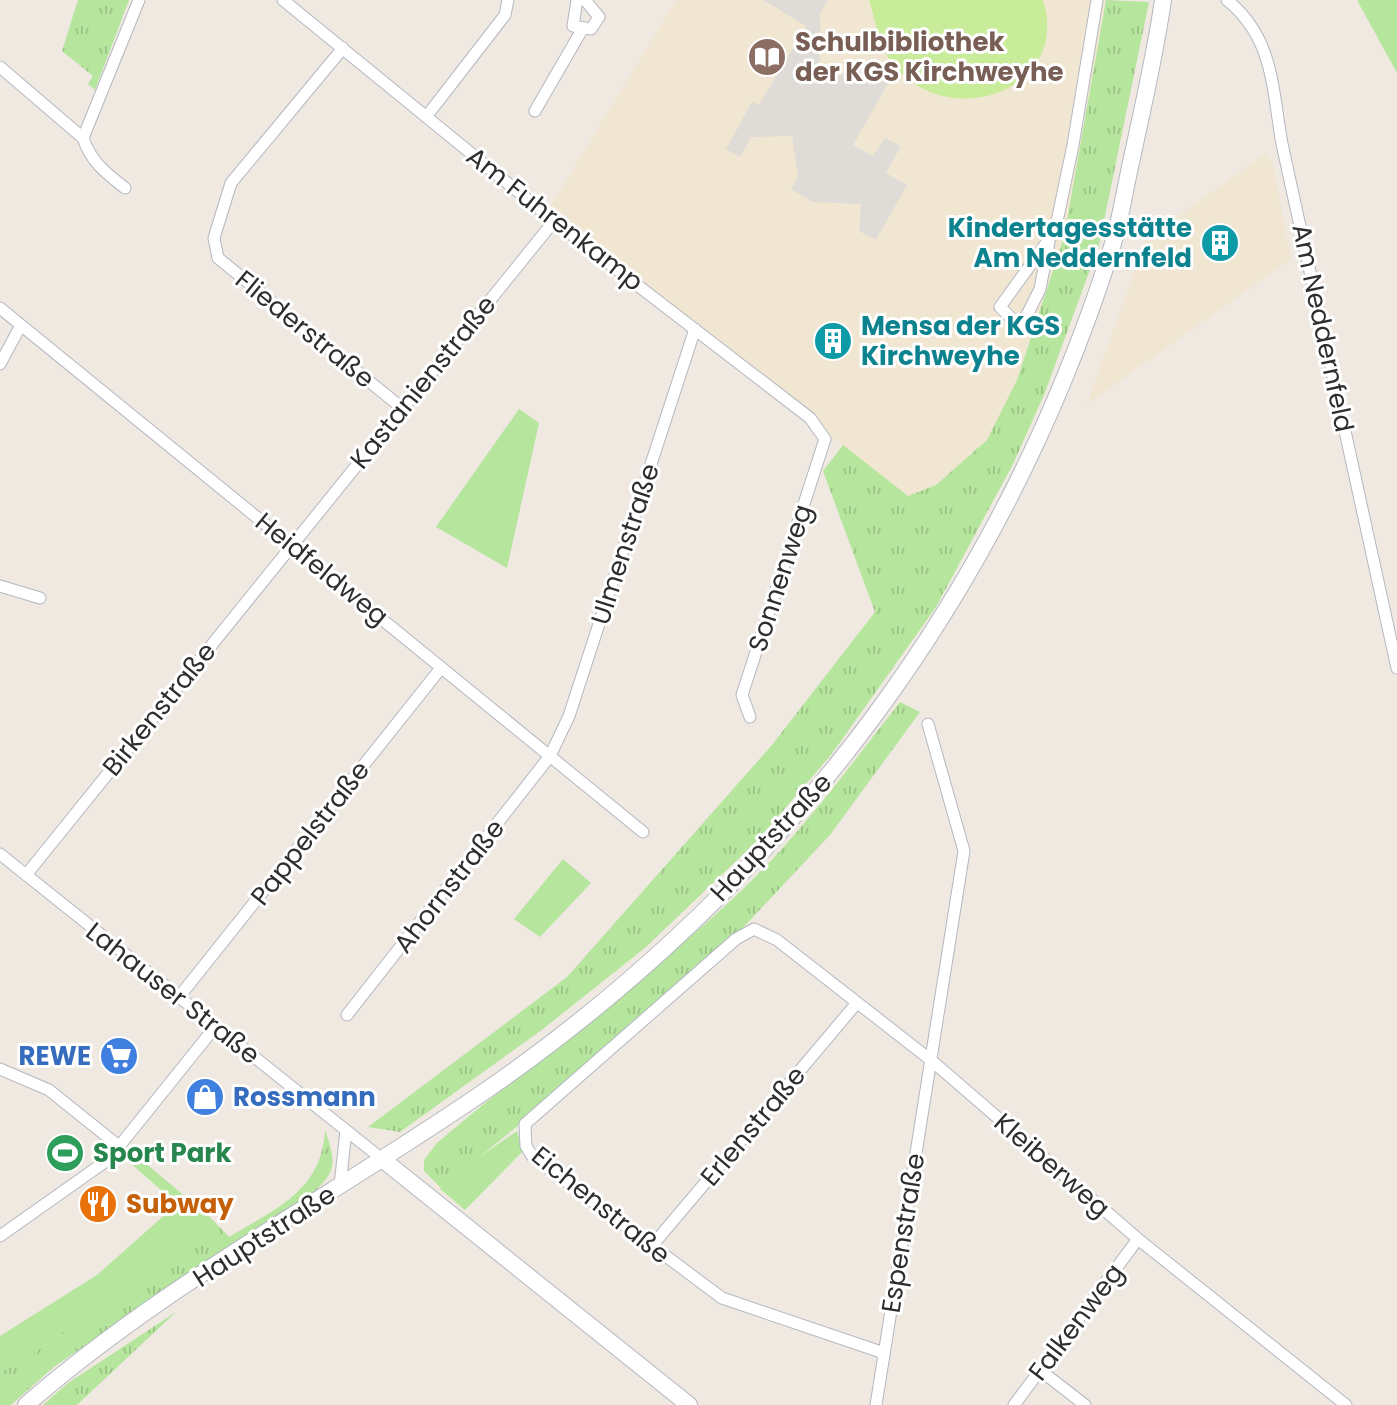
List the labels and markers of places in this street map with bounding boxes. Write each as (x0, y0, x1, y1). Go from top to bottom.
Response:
place label: Schulbibliothek der KGS Kirchweyhe (795, 24, 1063, 90)
library icon: Schulbibliothek der KGS Kirchweyhe (746, 36, 788, 78)
place label: Kindertagesstätte Am Neddernfeld (948, 210, 1192, 276)
building icon: Kindertagesstätte Am Neddernfeld (1199, 222, 1241, 264)
place label: Mensa der KGS Kirchweyhe (861, 308, 1060, 374)
building icon: Mensa der KGS Kirchweyhe (812, 320, 854, 362)
supermarket icon: REWE (98, 1035, 140, 1077)
place label: REWE (19, 1038, 91, 1074)
shop icon: Rossmann (184, 1076, 226, 1118)
place label: Rossmann (233, 1079, 376, 1115)
sports icon: Sport Park (44, 1132, 86, 1174)
place label: Sport Park (93, 1135, 231, 1171)
restaurant icon: Subway (77, 1183, 119, 1225)
place label: Subway (126, 1186, 234, 1222)

